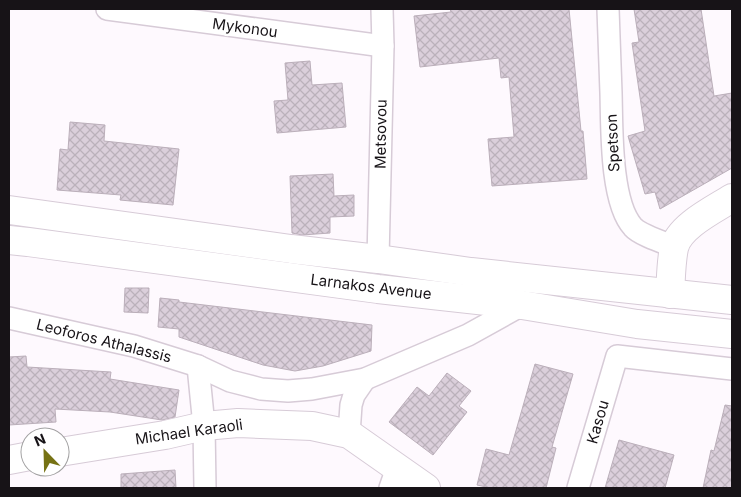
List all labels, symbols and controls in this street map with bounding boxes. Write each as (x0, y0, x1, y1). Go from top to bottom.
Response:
street label: Mykonou (211, 14, 279, 41)
street label: Metsovou (370, 99, 391, 169)
street label: Spetson (601, 114, 624, 173)
street label: Larnakos Avenue (309, 270, 433, 303)
street label: Leoforos Athalassis (35, 315, 174, 367)
street label: Kasou (582, 398, 613, 446)
street label: Michael Karaoli (134, 415, 244, 448)
north arrow (20, 427, 70, 477)
text: N (31, 430, 48, 449)

